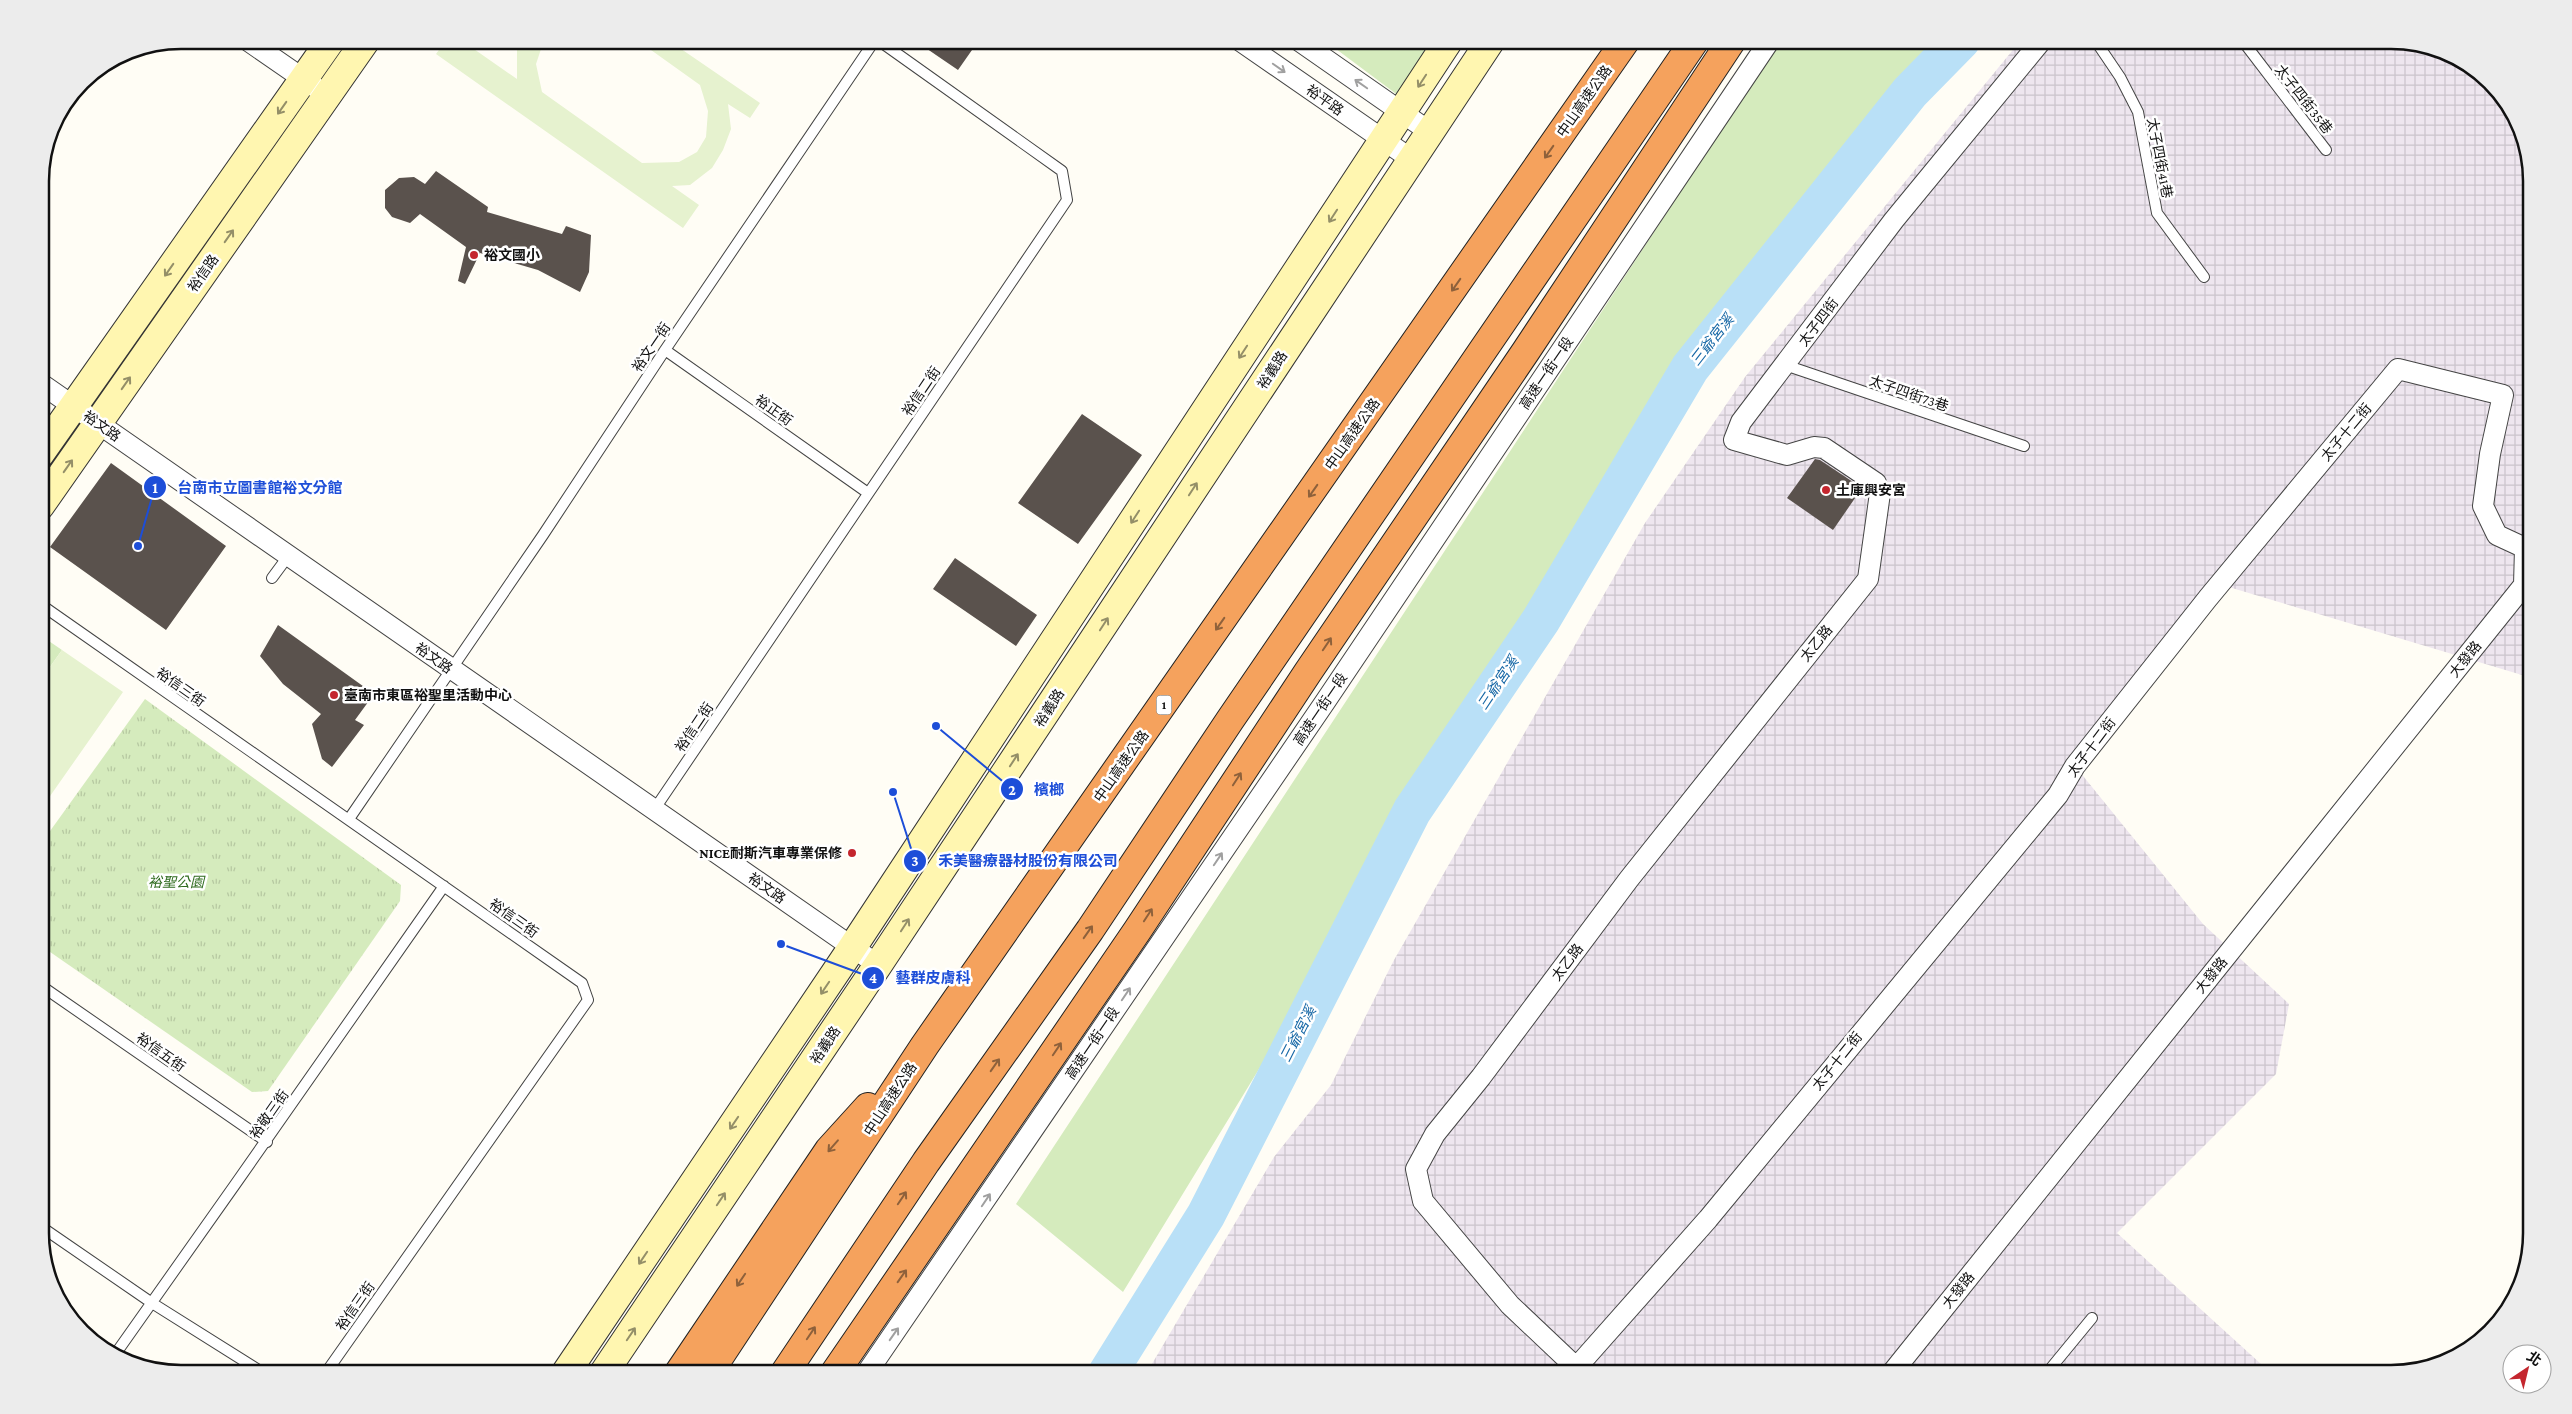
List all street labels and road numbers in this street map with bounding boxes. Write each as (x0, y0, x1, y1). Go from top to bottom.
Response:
street label: 太子四街35巷 (2272, 61, 2336, 137)
street label: 中山高速公路 (1553, 62, 1615, 140)
street label: 裕平路 (1303, 81, 1347, 119)
street label: 太子四街41巷 (2144, 116, 2176, 200)
street label: 裕信路 (184, 251, 222, 295)
street label: 太子四街 (1795, 295, 1841, 349)
street label: 裕文一街 (629, 319, 673, 375)
street label: 高速一街一段 (1516, 334, 1576, 412)
street label: 裕義路 (1254, 348, 1290, 392)
street label: 裕信二街 (899, 363, 943, 419)
street label: 太子四街73巷 (1867, 372, 1951, 414)
street label: 裕正街 (752, 391, 796, 429)
street label: 中山高速公路 (1321, 395, 1383, 473)
street label: 太子十二街 (2317, 400, 2375, 464)
street label: 裕文路 (80, 407, 124, 445)
street label: 太乙路 (1797, 622, 1835, 664)
street label: 大發路 (2446, 638, 2484, 680)
street label: 裕文路 (412, 639, 456, 677)
street label: 裕信三街 (153, 664, 209, 710)
street label: 高速一街一段 (1290, 670, 1350, 748)
street label: 裕義路 (1031, 686, 1067, 730)
road number: 1 (1156, 696, 1172, 714)
street label: 裕信二街 (672, 699, 716, 755)
street label: 太子十二街 (2064, 714, 2118, 780)
street label: 中山高速公路 (1090, 727, 1152, 805)
street label: 裕文路 (745, 869, 789, 907)
street label: 裕信三街 (486, 895, 542, 941)
street label: 太乙路 (1548, 940, 1586, 984)
street label: 大發路 (2192, 954, 2230, 996)
street label: 高速一街一段 (1062, 1004, 1122, 1082)
street label: 裕義路 (807, 1023, 843, 1067)
street label: 裕信五街 (133, 1029, 189, 1075)
street label: 太子十二街 (1809, 1029, 1865, 1093)
street label: 中山高速公路 (860, 1059, 920, 1139)
street label: 裕敬三街 (246, 1086, 292, 1142)
street label: 大發路 (1939, 1269, 1977, 1311)
street label: 裕信三街 (332, 1278, 378, 1334)

